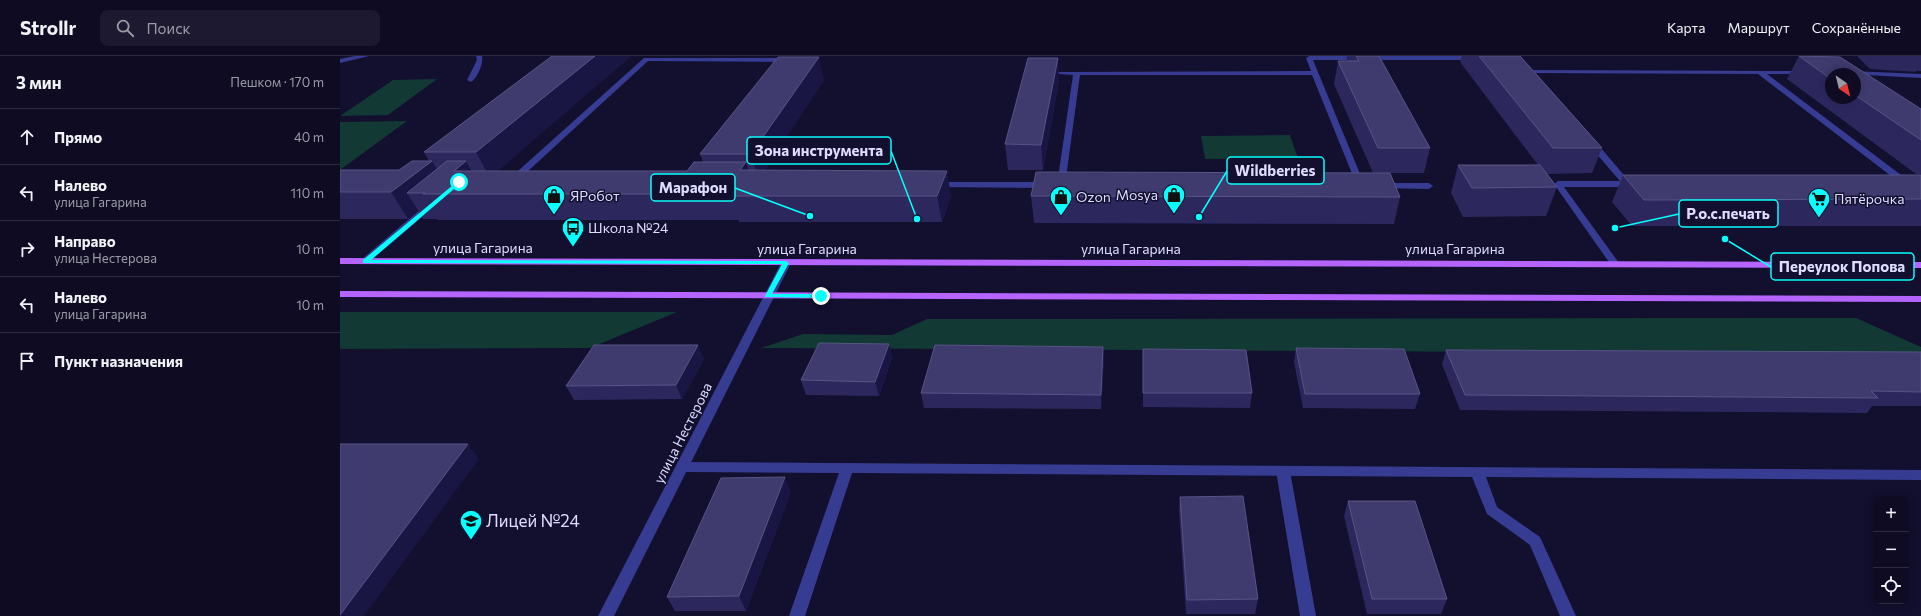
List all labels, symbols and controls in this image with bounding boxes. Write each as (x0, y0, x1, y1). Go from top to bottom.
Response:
search box (100, 10, 380, 46)
text: Strollr (20, 16, 76, 39)
icon: search (114, 17, 136, 39)
text: Поиск (146, 19, 191, 37)
text: Карта (1667, 19, 1705, 36)
text: Маршрут (1727, 19, 1790, 36)
text: Сохранённые (1812, 19, 1901, 36)
north arrow (1825, 68, 1861, 104)
text: 3 мин (16, 72, 62, 93)
text: Пешком · 170 m (230, 74, 324, 90)
icon: ahead (16, 126, 38, 148)
text: Прямо (54, 128, 102, 146)
text: 40 m (294, 129, 324, 145)
callout: Зона инструмента (747, 137, 891, 164)
text: Зона инструмента (755, 141, 883, 159)
callout: Wildberries (1227, 157, 1324, 184)
text: Wildberries (1235, 161, 1315, 179)
route start (450, 173, 468, 191)
callout: Марафон (651, 174, 735, 201)
text: Налево (54, 176, 107, 194)
text: Марафон (659, 178, 727, 196)
icon: left (16, 182, 38, 204)
shop icon: Mosya (1161, 182, 1187, 215)
shop icon: ЯРобот (541, 183, 567, 216)
shop icon: Ozon (1048, 184, 1074, 217)
text: 110 m (291, 185, 324, 201)
place label: Mosya (1116, 186, 1158, 203)
supermarket icon: Пятёрочка (1806, 186, 1832, 219)
place label: ЯРобот (570, 187, 620, 204)
place label: Ozon (1076, 188, 1111, 205)
place label: Пятёрочка (1834, 190, 1904, 207)
text: улица Гагарина (54, 194, 147, 210)
callout: Р.о.с.печать (1679, 200, 1778, 227)
text: Р.о.с.печать (1686, 204, 1770, 222)
bus stop icon: Школа №24 (560, 215, 586, 248)
place label: Школа №24 (588, 219, 669, 236)
text: Направо (54, 232, 116, 250)
icon: right (16, 238, 38, 260)
street label: улица Гагарина (433, 239, 533, 256)
street label: улица Гагарина (757, 240, 857, 257)
street label: улица Гагарина (1081, 240, 1181, 257)
street label: улица Гагарина (1405, 240, 1505, 257)
text: 10 m (296, 241, 324, 257)
text: улица Нестерова (54, 250, 157, 266)
callout: Переулок Попова (1771, 253, 1914, 280)
text: Переулок Попова (1779, 257, 1905, 275)
route end (812, 287, 830, 305)
text: Налево (54, 288, 107, 306)
icon: left (16, 294, 38, 316)
text: 10 m (296, 297, 324, 313)
text: улица Гагарина (54, 306, 147, 322)
icon: arrive (16, 350, 38, 372)
text: Пункт назначения (54, 352, 183, 370)
street label: улица Нестерова (650, 380, 715, 486)
map controls (1873, 496, 1909, 604)
button: + (1873, 496, 1909, 532)
school or university icon: Лицей №24 (458, 508, 484, 541)
place label: Лицей №24 (486, 510, 580, 531)
button: − (1873, 532, 1909, 568)
button: locate (1873, 568, 1909, 604)

